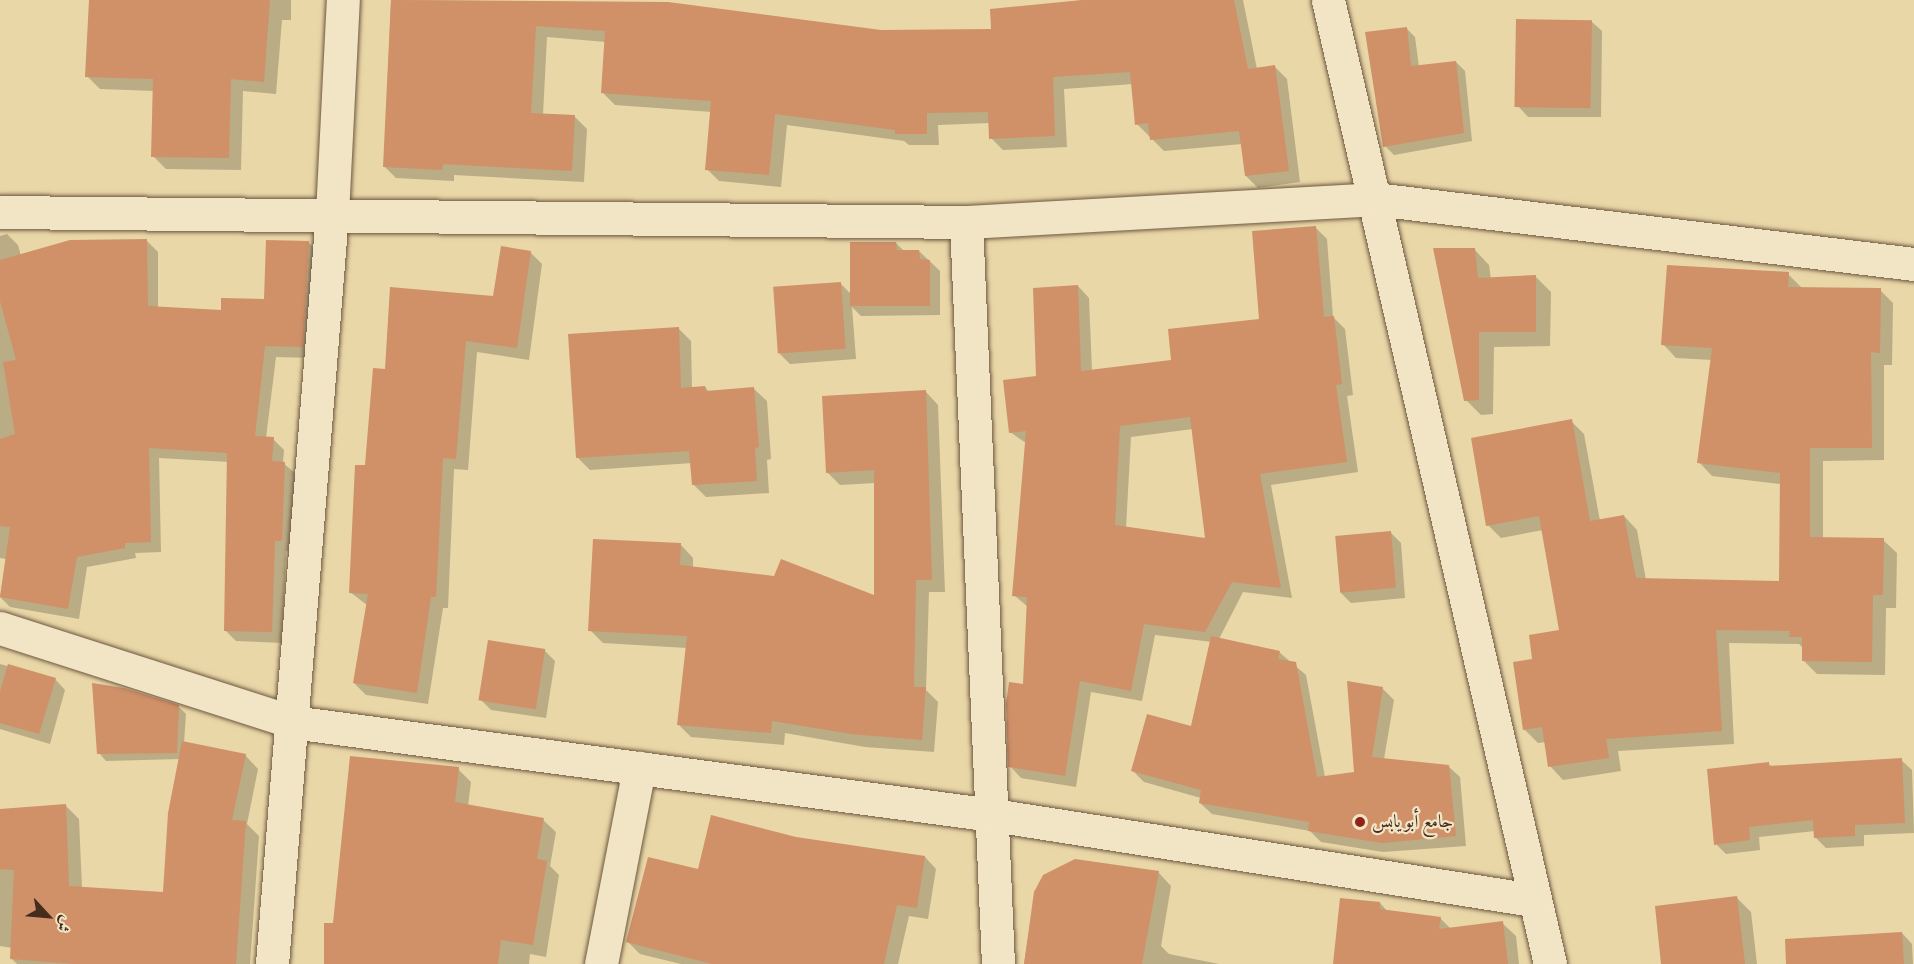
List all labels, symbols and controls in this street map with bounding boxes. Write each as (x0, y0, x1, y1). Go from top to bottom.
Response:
place label: جامع أبو يابس (1372, 811, 1453, 833)
marker: جامع أبو يابس (1353, 815, 1367, 829)
north arrow (18, 886, 78, 946)
text: ش (52, 912, 77, 935)

